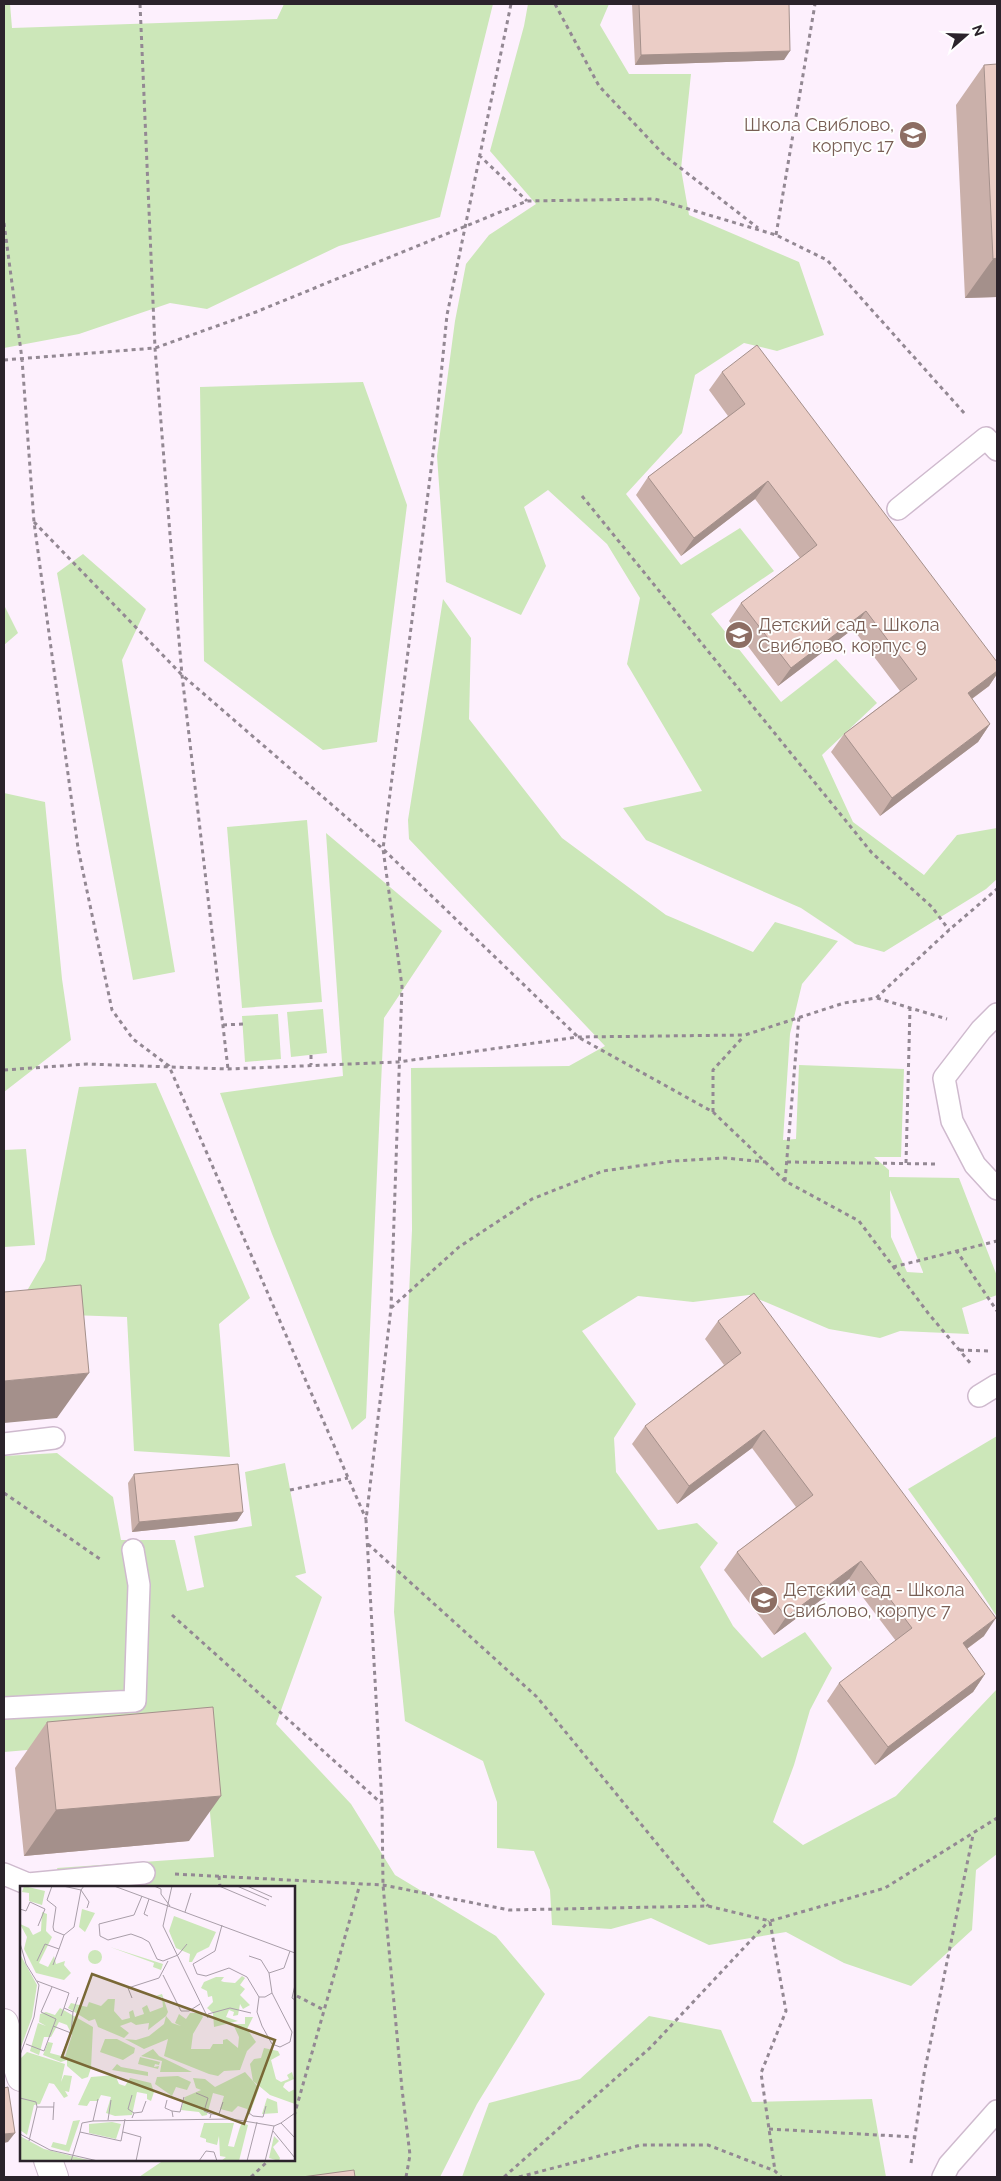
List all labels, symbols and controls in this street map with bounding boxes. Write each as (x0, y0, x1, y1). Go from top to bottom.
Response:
north arrow (941, 10, 991, 60)
text: N (969, 23, 988, 38)
place label: Школа Свиблово, корпус 17 (744, 114, 894, 156)
school or university icon: Школа Свиблово, корпус 17 (898, 120, 928, 150)
place label: Детский сад - Школа Свиблово, корпус 9 (758, 614, 940, 656)
school or university icon: Детский сад - Школа Свиблово, корпус 9 (724, 620, 754, 650)
place label: Детский сад - Школа Свиблово, корпус 7 (783, 1579, 965, 1621)
school or university icon: Детский сад - Школа Свиблово, корпус 7 (749, 1585, 779, 1615)
inset map (20, 1886, 295, 2161)

